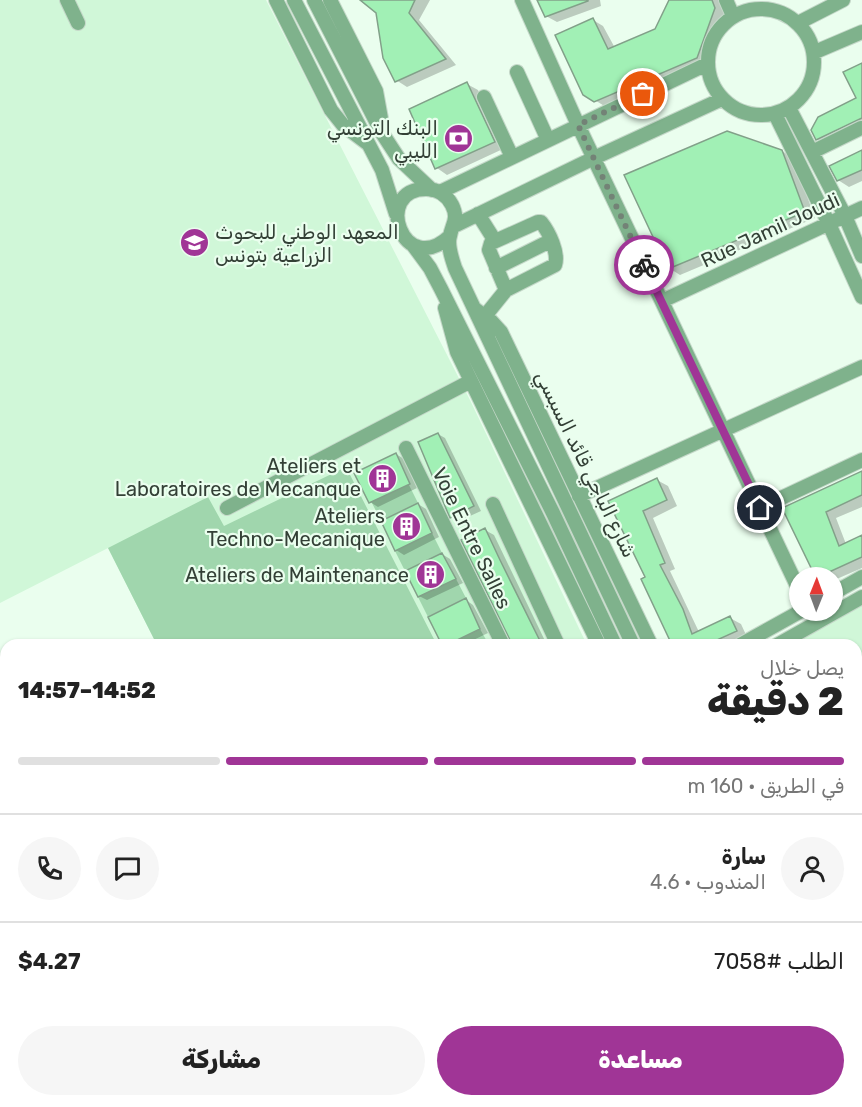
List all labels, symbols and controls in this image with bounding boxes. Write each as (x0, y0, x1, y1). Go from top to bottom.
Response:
pin (617, 68, 668, 119)
icon: bag (626, 77, 659, 110)
place label: البنك التونسي الليبي (327, 116, 438, 166)
bank icon: البنك التونسي الليبي (443, 123, 475, 155)
street label: Rue Jamil Joudi (697, 187, 843, 273)
place label: المعهد الوطني للبحوث الزراعية بتونس (215, 220, 399, 267)
school or university icon: المعهد الوطني للبحوث الزراعية بتونس (178, 227, 210, 259)
courier (614, 235, 674, 295)
icon: bike (628, 249, 661, 282)
street label: شارع الباجي قائد السبسي (528, 367, 642, 563)
place label: Ateliers et Laboratoires de Mecanque (115, 454, 361, 501)
building icon: Ateliers et Laboratoires de Mecanque (366, 462, 398, 494)
street label: Voie Entre Salles (427, 463, 517, 613)
pin (734, 482, 785, 533)
icon: home (743, 491, 776, 524)
place label: Ateliers Techno-Mecanique (207, 504, 385, 551)
building icon: Ateliers Techno-Mecanique (390, 511, 422, 543)
building icon: Ateliers de Maintenance (414, 559, 446, 591)
place label: Ateliers de Maintenance (185, 563, 409, 587)
north arrow (789, 567, 843, 621)
map controls (789, 567, 843, 621)
text: يصل خلال (760, 656, 844, 680)
text: 14:52–14:57 (18, 677, 156, 704)
text: 2 دقيقة (707, 679, 844, 725)
text: في الطريق · 160 m (688, 774, 844, 798)
button: phone (18, 837, 81, 900)
button: chat (96, 837, 159, 900)
button: person (781, 837, 844, 900)
text: سارة (721, 843, 766, 870)
text: المندوب · 4.6 (650, 870, 766, 894)
text: $4.27 (18, 948, 81, 975)
text: الطلب #7058 (714, 948, 844, 975)
button: مشاركة (18, 1026, 425, 1095)
button: مساعدة (437, 1026, 844, 1095)

